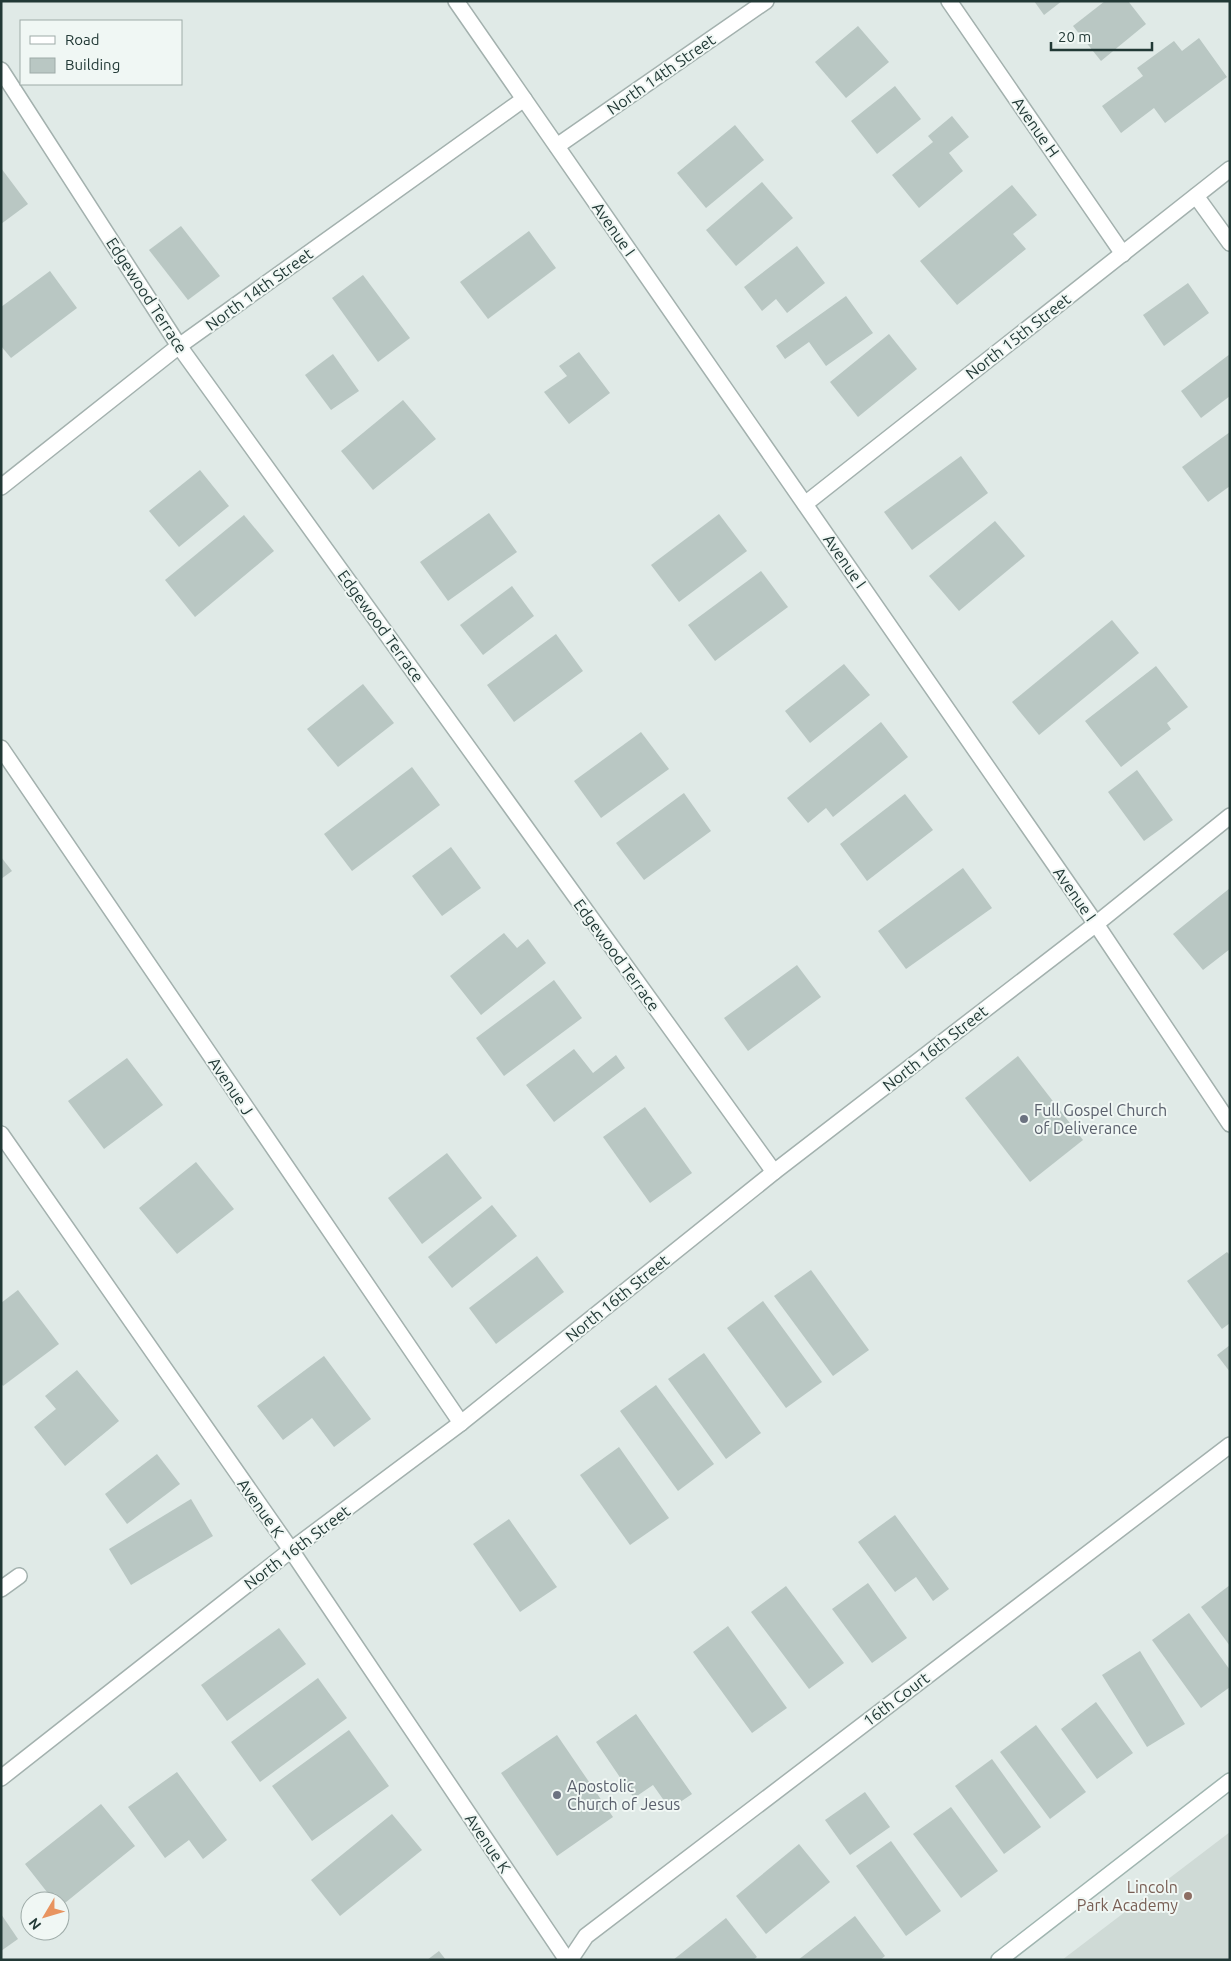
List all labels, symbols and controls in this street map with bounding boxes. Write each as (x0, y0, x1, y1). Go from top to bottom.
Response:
legend (20, 20, 182, 85)
scale bar (1051, 20, 1152, 52)
text: 20 m (1058, 28, 1091, 45)
street label: North 14th Street (604, 30, 719, 118)
text: Road (65, 31, 100, 48)
text: Building (65, 56, 120, 73)
street label: Avenue H (1009, 94, 1063, 160)
street label: Avenue I (589, 199, 639, 259)
street label: Edgewood Terrace (103, 234, 191, 356)
street label: North 14th Street (202, 244, 317, 334)
street label: North 15th Street (962, 289, 1074, 382)
street label: Avenue I (820, 531, 870, 591)
street label: Edgewood Terrace (334, 567, 428, 685)
street label: Avenue I (1050, 864, 1100, 924)
street label: Edgewood Terrace (570, 896, 664, 1014)
street label: North 16th Street (879, 1001, 991, 1094)
street label: Avenue J (205, 1054, 257, 1118)
place label: Full Gospel Church of Deliverance (1034, 1101, 1167, 1137)
marker: Full Gospel Church of Deliverance (1018, 1113, 1030, 1125)
street label: North 16th Street (562, 1250, 673, 1345)
street label: Avenue K (234, 1475, 288, 1541)
street label: North 16th Street (241, 1501, 354, 1593)
street label: 16th Court (860, 1668, 933, 1730)
place label: Apostolic Church of Jesus (567, 1777, 680, 1813)
marker: Apostolic Church of Jesus (551, 1789, 563, 1801)
street label: Avenue K (462, 1810, 514, 1876)
place label: Lincoln Park Academy (1077, 1878, 1178, 1914)
marker: Lincoln Park Academy (1182, 1890, 1194, 1902)
north arrow (20, 1891, 70, 1941)
text: N (25, 1915, 44, 1933)

